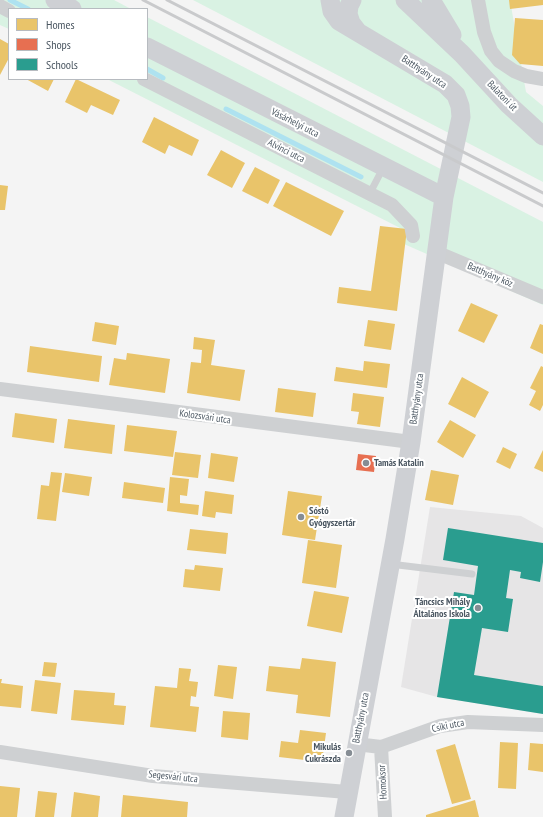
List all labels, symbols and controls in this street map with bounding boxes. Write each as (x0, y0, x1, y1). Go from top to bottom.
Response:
legend (8, 8, 148, 80)
text: Homes (46, 17, 74, 32)
text: Shops (46, 37, 71, 52)
street label: Batthyány utca (399, 53, 449, 91)
text: Schools (46, 57, 78, 72)
street label: Balatoni út (485, 78, 519, 114)
street label: Vásárhelyi utca (269, 106, 321, 140)
street label: Alvinci utca (265, 137, 307, 165)
street label: Batthyány köz (465, 260, 515, 290)
street label: Batthyány utca (407, 373, 427, 425)
street label: Kolozsvári utca (178, 407, 232, 427)
place label: Tamás Katalin (374, 457, 424, 469)
marker: Tamás Katalin (361, 458, 371, 468)
place label: Sóstó Gyógyszertár (309, 505, 356, 528)
marker: Sóstó Gyógyszertár (296, 512, 306, 522)
place label: Táncsics Mihály Általános Iskola (414, 596, 470, 620)
marker: Táncsics Mihály Általános Iskola (473, 603, 483, 613)
street label: Batthyány utca (350, 692, 372, 744)
street label: Csiki utca (431, 717, 465, 735)
place label: Mikulás Cukrászda (305, 741, 341, 764)
marker: Mikulás Cukrászda (344, 748, 354, 758)
street label: Homoksor (376, 764, 390, 800)
street label: Segesvári utca (148, 768, 198, 786)

